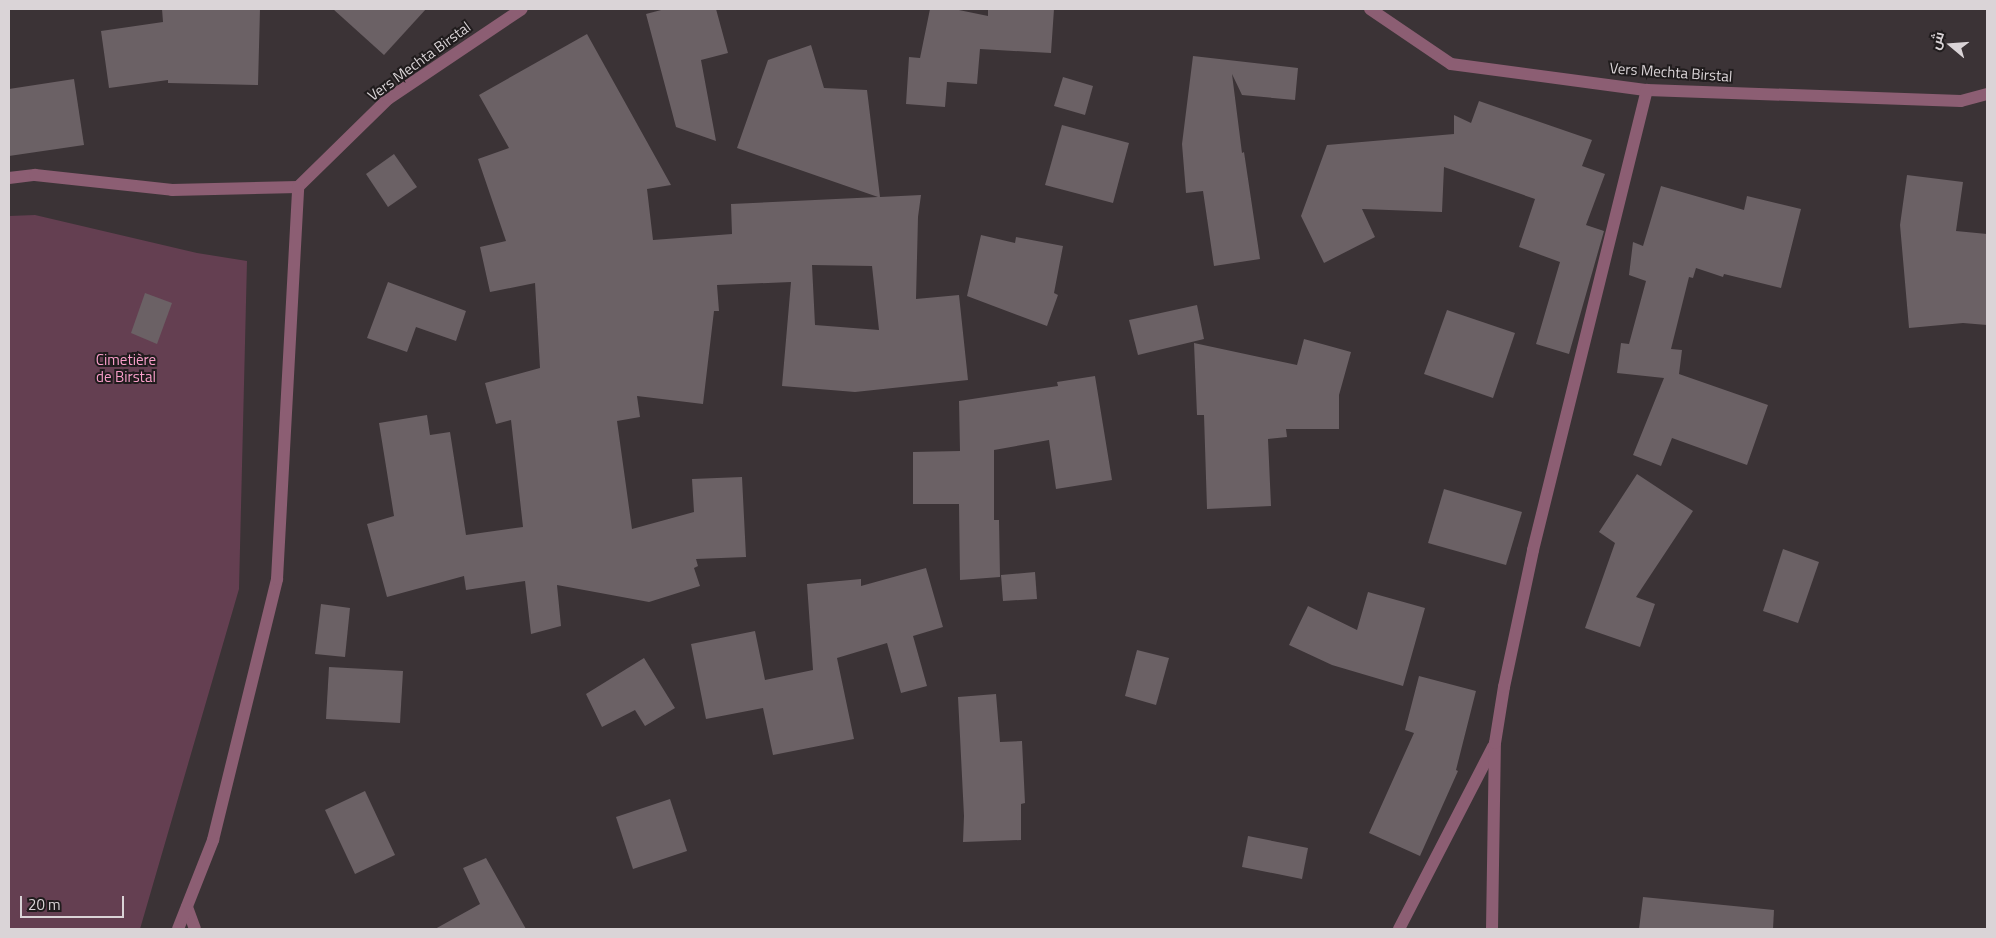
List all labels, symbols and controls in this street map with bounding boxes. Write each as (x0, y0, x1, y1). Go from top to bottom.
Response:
street label: Vers Mechta Birstal (364, 18, 474, 104)
north arrow (1926, 20, 1976, 70)
text: ش (1923, 28, 1949, 52)
street label: Vers Mechta Birstal (1609, 59, 1733, 85)
park label: Cimetière de Birstal (96, 350, 156, 385)
scale bar (22, 886, 126, 918)
text: 20 m (28, 893, 61, 916)

